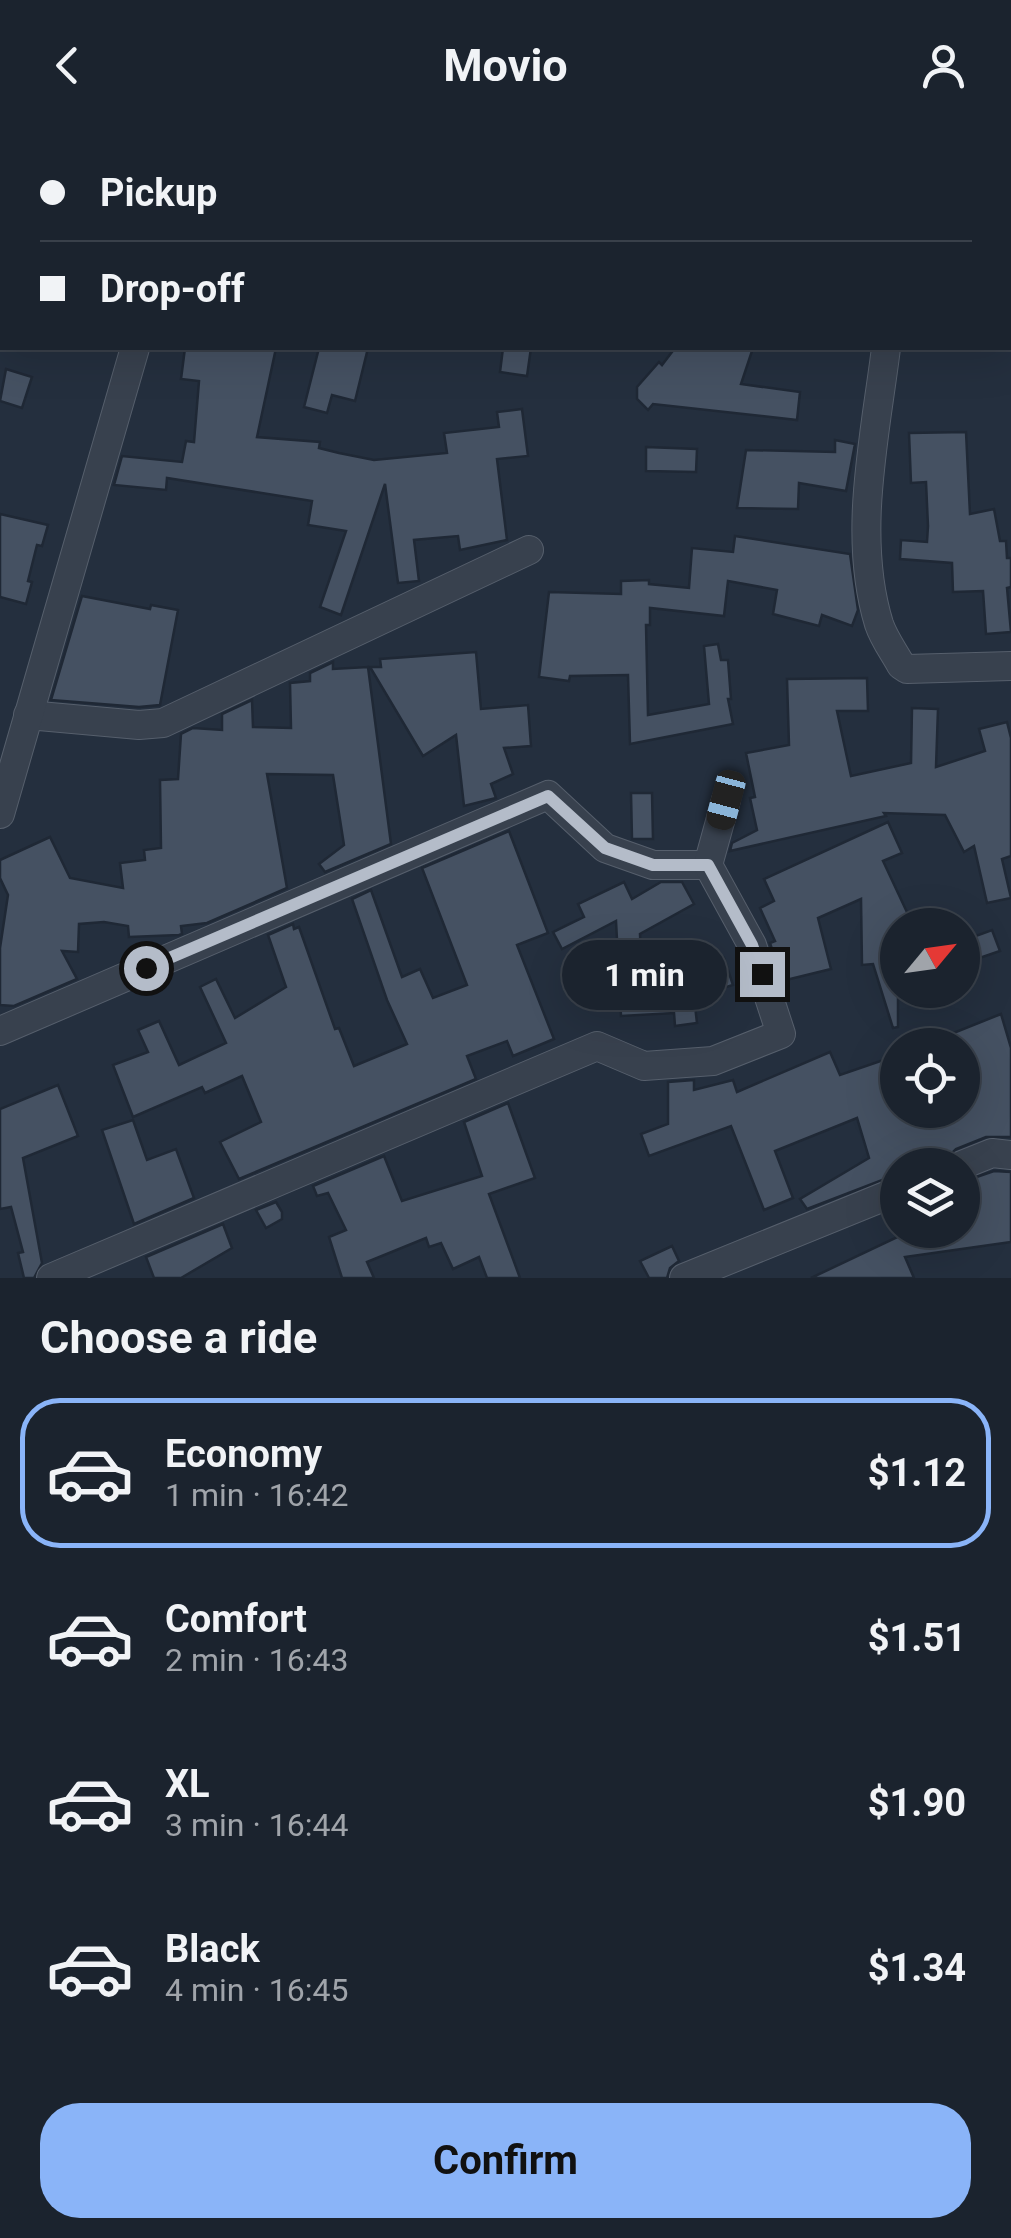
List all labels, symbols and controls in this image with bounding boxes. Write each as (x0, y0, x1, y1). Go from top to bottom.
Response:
icon: back (40, 38, 95, 93)
icon: person (916, 38, 971, 93)
text: Movio (443, 39, 568, 92)
text: Pickup (100, 171, 217, 215)
text: Drop-off (100, 267, 245, 311)
car (704, 767, 748, 833)
north arrow (880, 908, 980, 1008)
map controls (880, 908, 980, 1248)
callout: 1 min (562, 939, 727, 1009)
route start (124, 946, 169, 991)
route end (740, 952, 785, 997)
text: 1 min (604, 956, 685, 994)
button: locate (880, 1028, 980, 1128)
button: layers (880, 1148, 980, 1248)
text: Choose a ride (40, 1311, 317, 1364)
icon: car (45, 1428, 135, 1518)
text: Economy (165, 1432, 322, 1476)
text: $1.12 (868, 1451, 966, 1495)
text: 1 min · 16:42 (165, 1476, 348, 1514)
icon: car (45, 1593, 135, 1683)
text: Comfort (165, 1597, 307, 1641)
text: $1.51 (868, 1616, 966, 1660)
text: 2 min · 16:43 (165, 1641, 348, 1679)
icon: car (45, 1758, 135, 1848)
text: XL (165, 1762, 210, 1806)
text: $1.90 (868, 1781, 966, 1825)
text: 3 min · 16:44 (165, 1806, 348, 1844)
icon: car (45, 1923, 135, 2013)
text: Black (165, 1927, 260, 1971)
text: $1.34 (868, 1946, 966, 1990)
text: 4 min · 16:45 (165, 1971, 348, 2009)
button: Confirm (40, 2103, 971, 2218)

